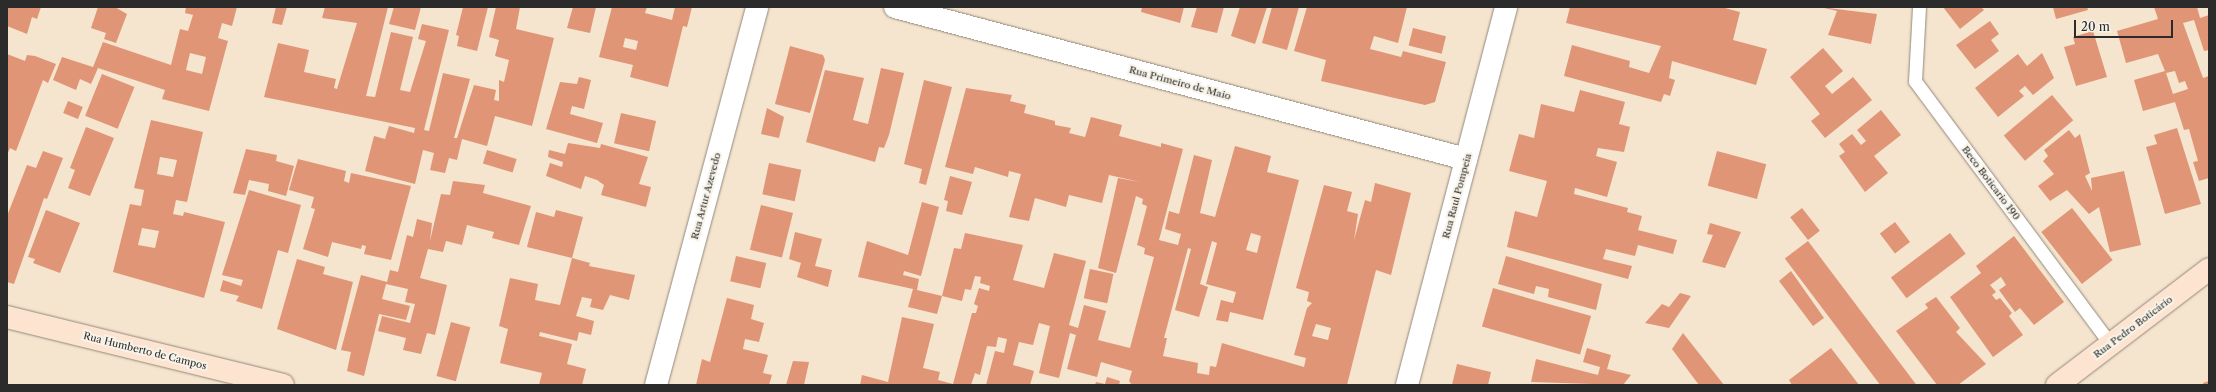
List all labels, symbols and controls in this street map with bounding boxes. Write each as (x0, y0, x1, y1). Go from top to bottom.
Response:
scale bar (2076, 12, 2175, 38)
text: 20 m (2081, 19, 2110, 34)
street label: Rua Primeiro de Maio (1128, 64, 1232, 102)
street label: Beco Boticario 190 (1959, 144, 2023, 222)
street label: Rua Artur Azevedo (688, 151, 724, 241)
street label: Rua Raul Pompeia (1440, 152, 1474, 240)
street label: Rua Pedro Boticário (2091, 293, 2175, 361)
street label: Rua Humberto de Campos (82, 330, 208, 372)

